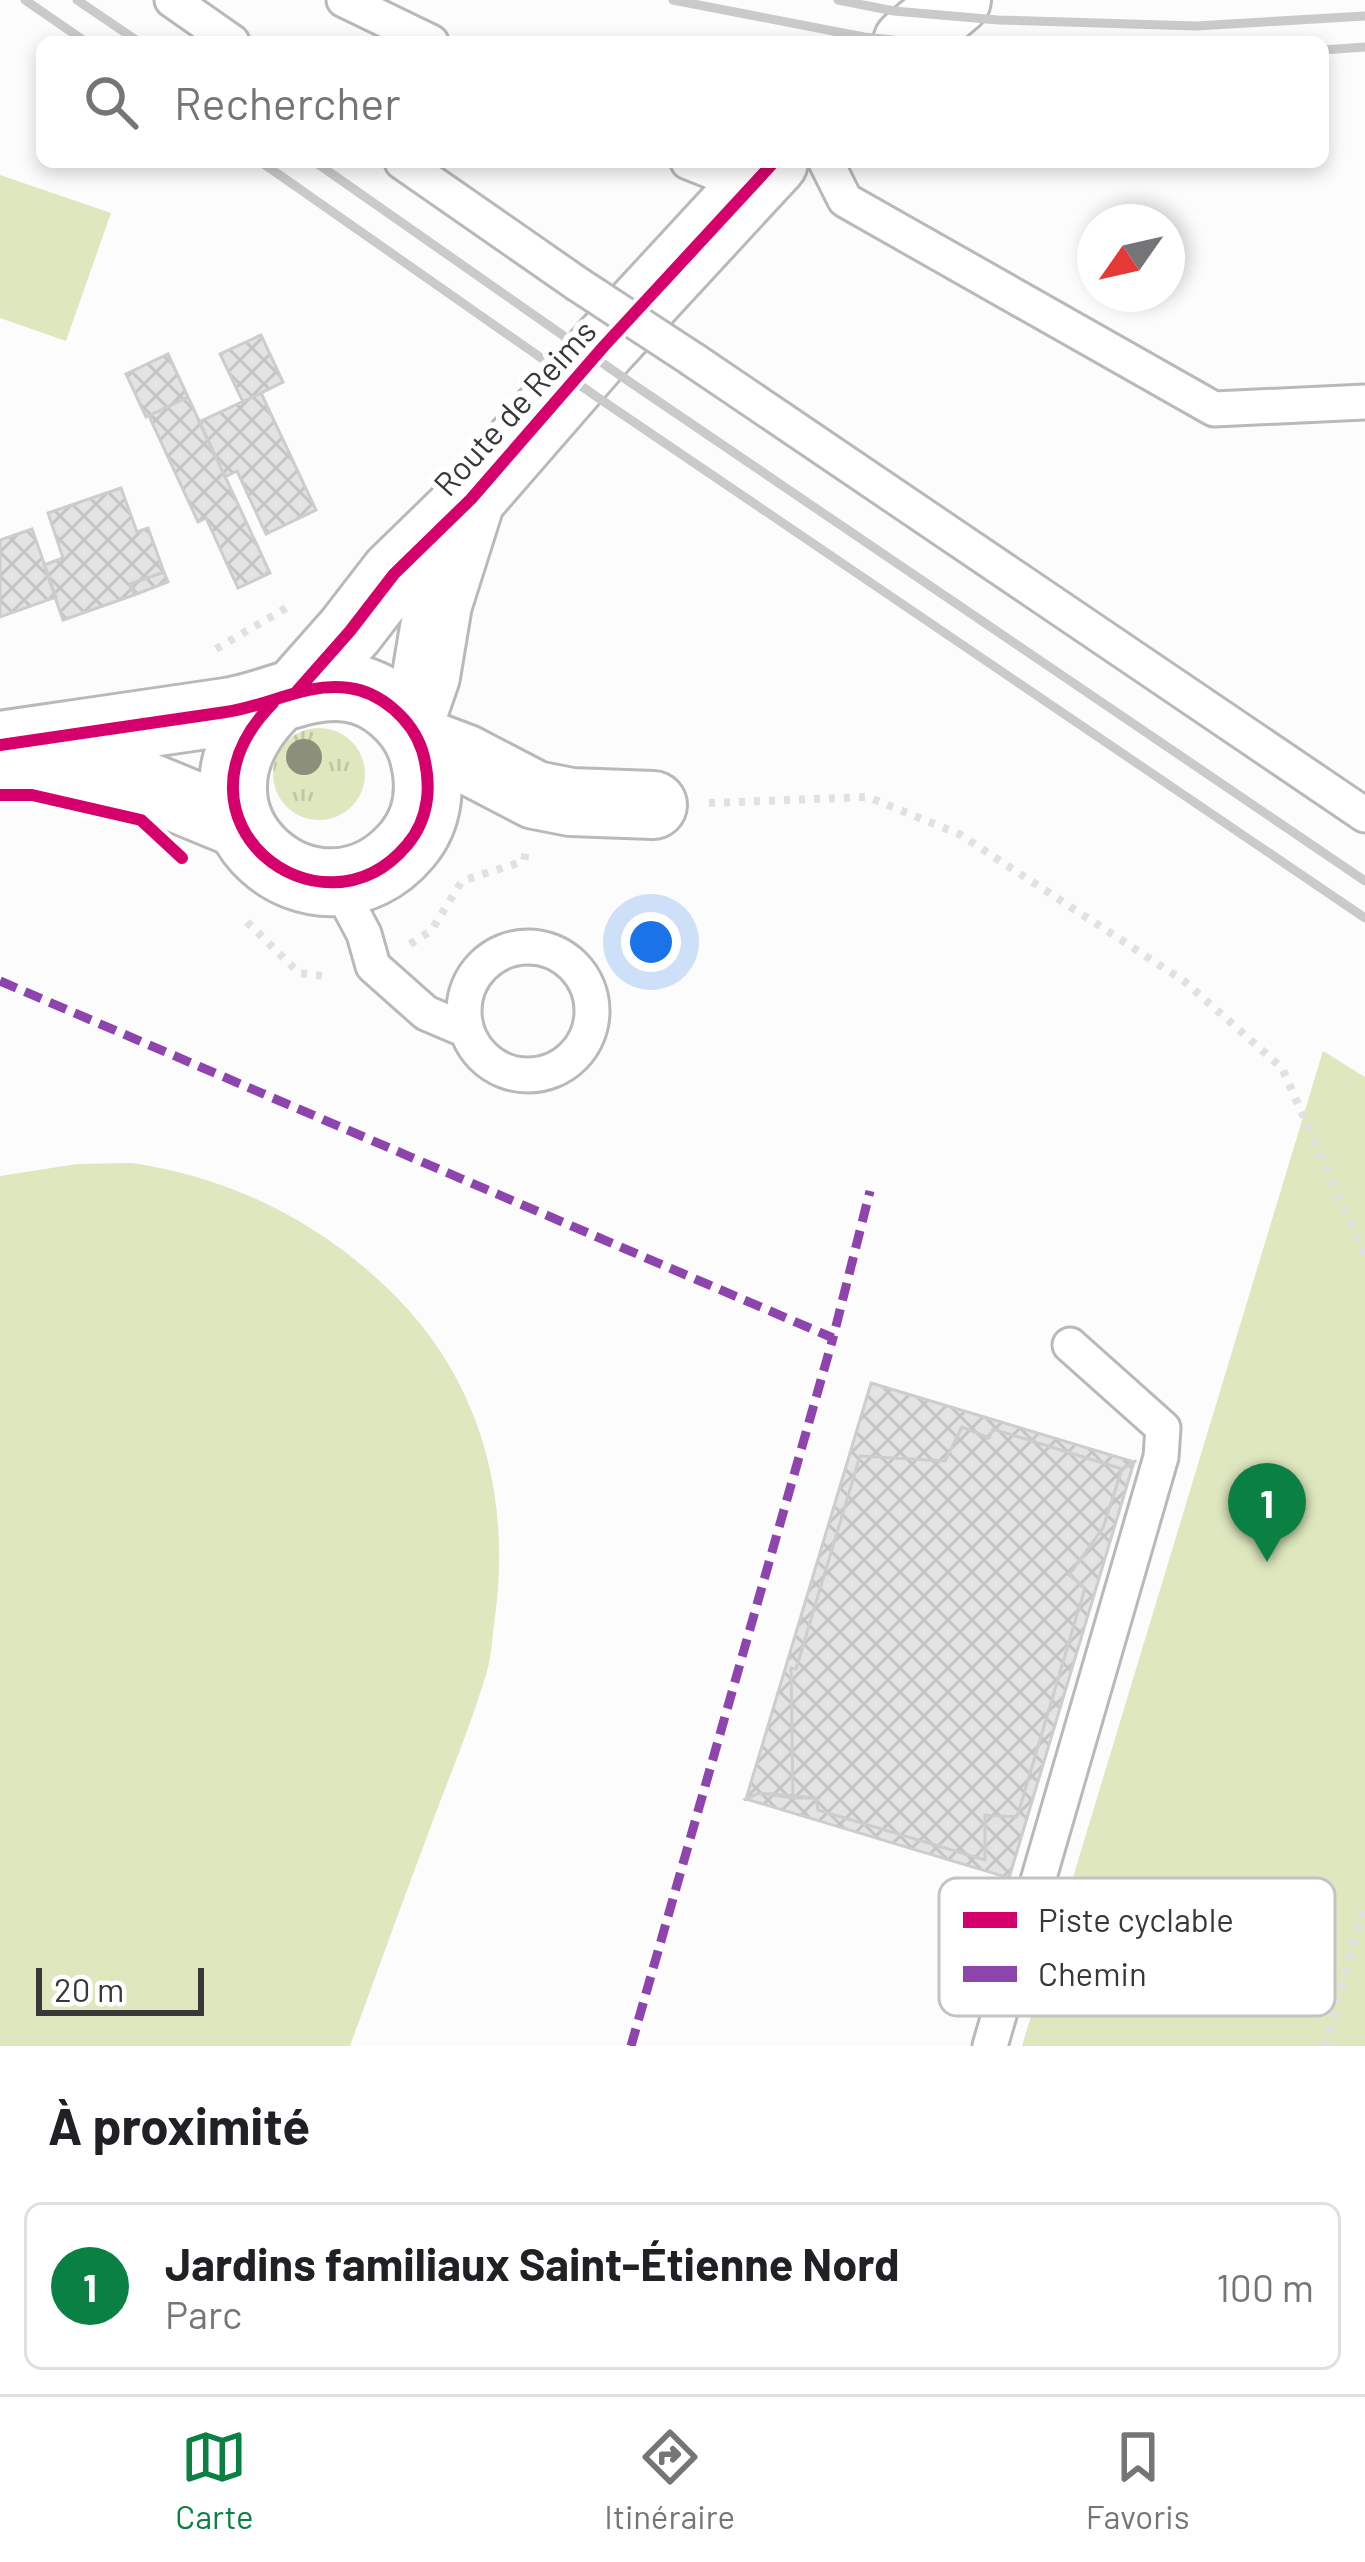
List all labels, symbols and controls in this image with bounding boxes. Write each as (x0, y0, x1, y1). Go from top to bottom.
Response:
search box (36, 36, 1329, 168)
icon: search (78, 69, 144, 135)
text: Rechercher (174, 75, 401, 129)
north arrow (1077, 204, 1185, 312)
street label: Route de Reims (425, 311, 603, 503)
your location (621, 912, 681, 972)
pin: 1 (1228, 1463, 1306, 1562)
legend (939, 1878, 1335, 2016)
text: Piste cyclable (1038, 1899, 1234, 1939)
text: Chemin (1038, 1953, 1147, 1993)
scale bar (36, 1962, 204, 2015)
text: 20 m (54, 1969, 124, 2009)
text: À proximité (48, 2094, 310, 2155)
text: Jardins familiaux Saint-Étienne Nord (165, 2236, 899, 2290)
text: 1 (83, 2263, 97, 2310)
text: 100 m (1216, 2263, 1314, 2310)
text: Parc (165, 2290, 242, 2337)
tab: Carte (175, 2424, 254, 2536)
tab: Itinéraire (604, 2424, 735, 2536)
tab: Favoris (1086, 2424, 1190, 2536)

